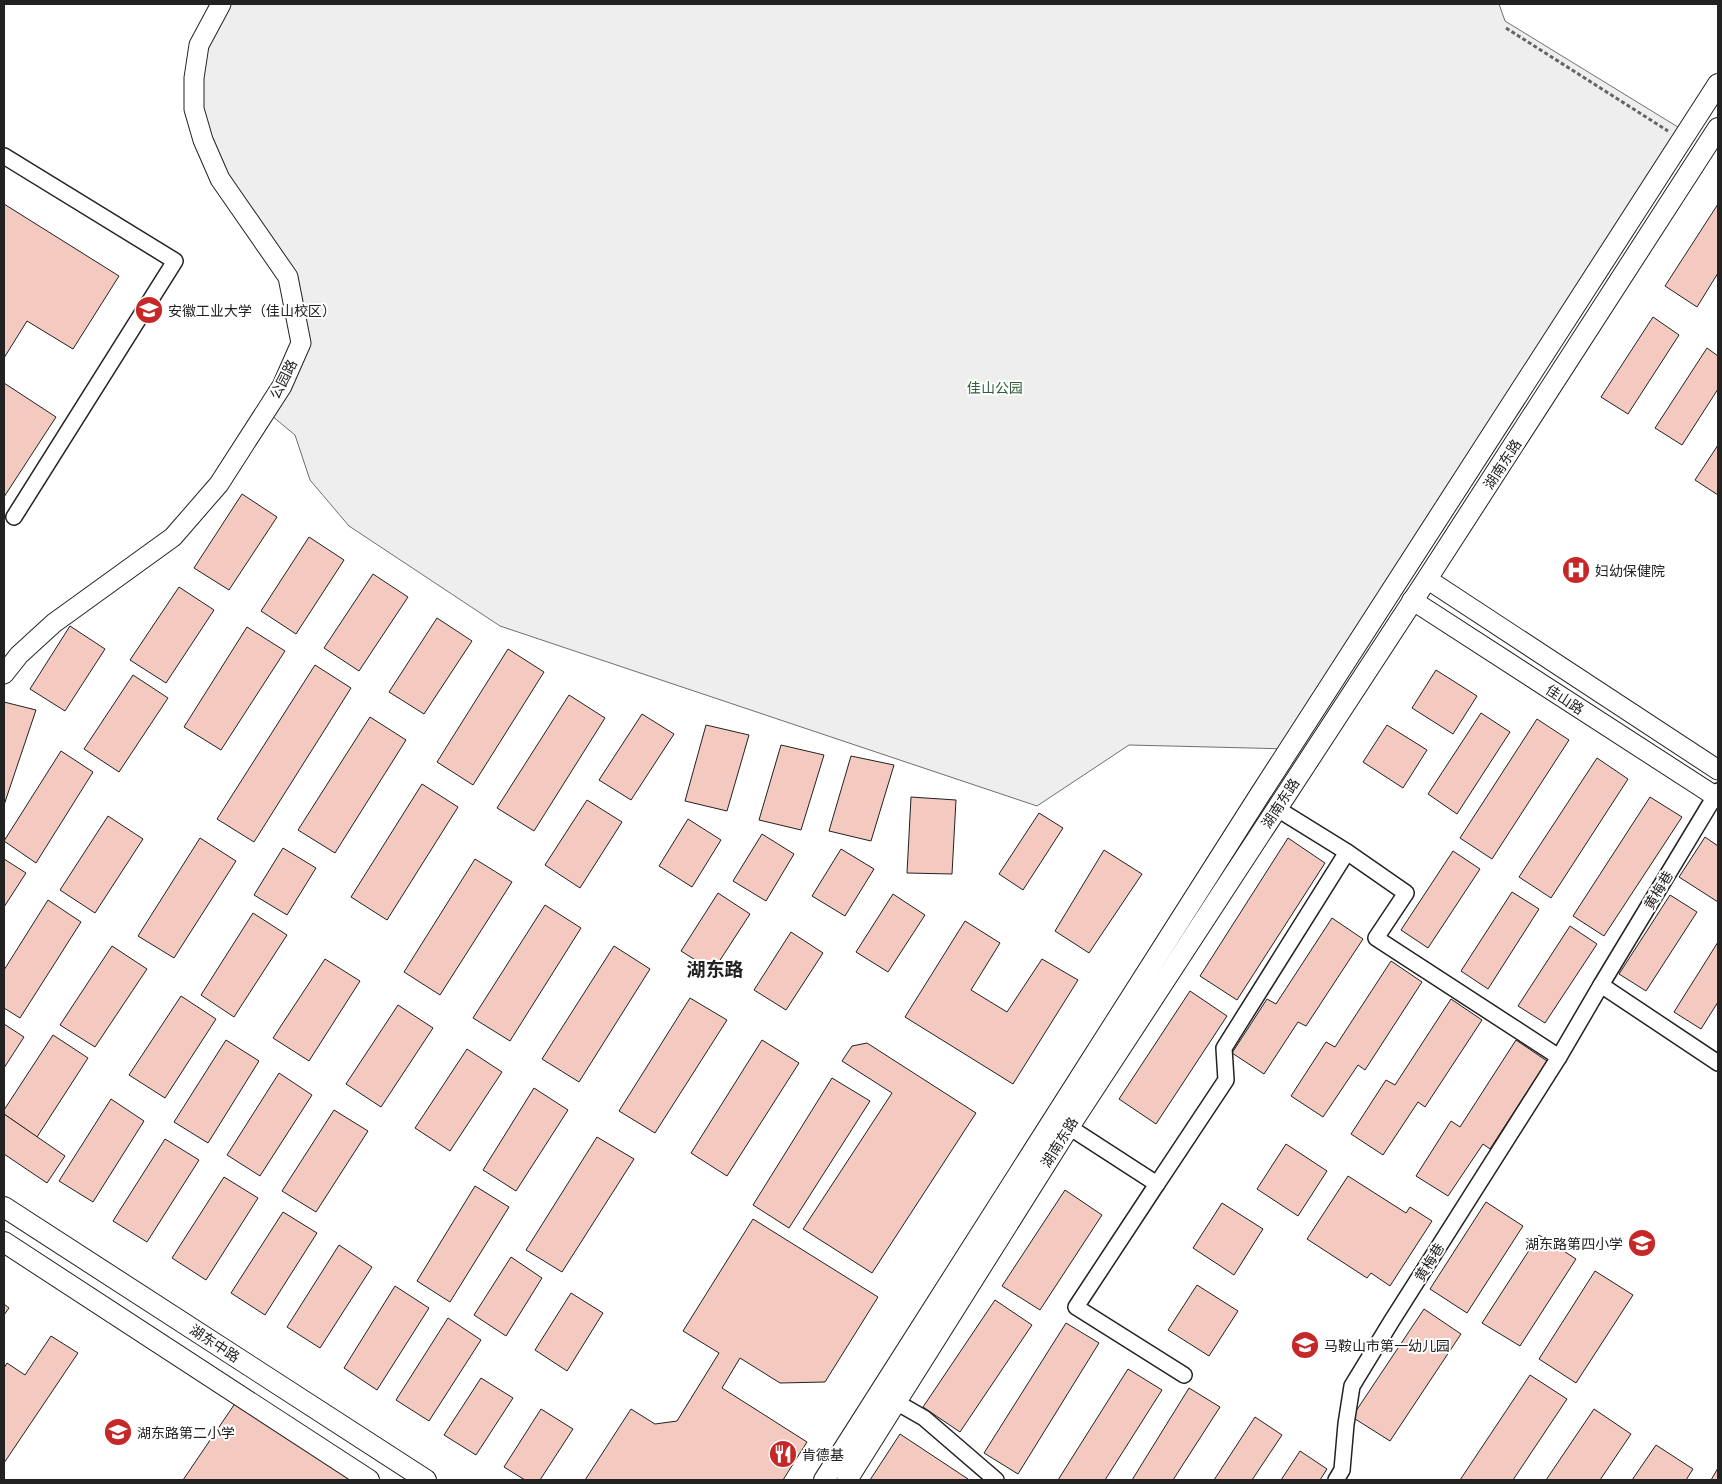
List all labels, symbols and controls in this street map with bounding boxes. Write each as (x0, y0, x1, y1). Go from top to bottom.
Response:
school or university icon: 安徽工业大学（佳山校区） (134, 295, 164, 325)
place label: 安徽工业大学（佳山校区） (168, 302, 336, 319)
street label: 公园路 (266, 356, 300, 402)
park label: 佳山公园 (967, 379, 1023, 396)
street label: 湖南东路 (1480, 436, 1524, 492)
hospital icon: 妇幼保健院 (1561, 555, 1591, 585)
place label: 妇幼保健院 (1595, 562, 1665, 579)
street label: 佳山路 (1543, 680, 1587, 718)
street label: 湖南东路 (1258, 775, 1302, 831)
street label: 黄梅巷 (1640, 868, 1676, 912)
district label: 湖东路 (686, 957, 744, 980)
street label: 湖南东路 (1037, 1114, 1081, 1170)
school or university icon: 湖东路第四小学 (1627, 1228, 1657, 1258)
place label: 湖东路第四小学 (1525, 1235, 1623, 1252)
street label: 黄梅巷 (1411, 1240, 1447, 1284)
street label: 湖东中路 (187, 1321, 243, 1365)
school or university icon: 马鞍山市第一幼儿园 (1290, 1330, 1320, 1360)
place label: 马鞍山市第一幼儿园 (1324, 1337, 1450, 1354)
school or university icon: 湖东路第二小学 (103, 1417, 133, 1447)
place label: 湖东路第二小学 (137, 1424, 235, 1441)
restaurant icon: 肯德基 (768, 1439, 798, 1469)
place label: 肯德基 (802, 1446, 844, 1463)

